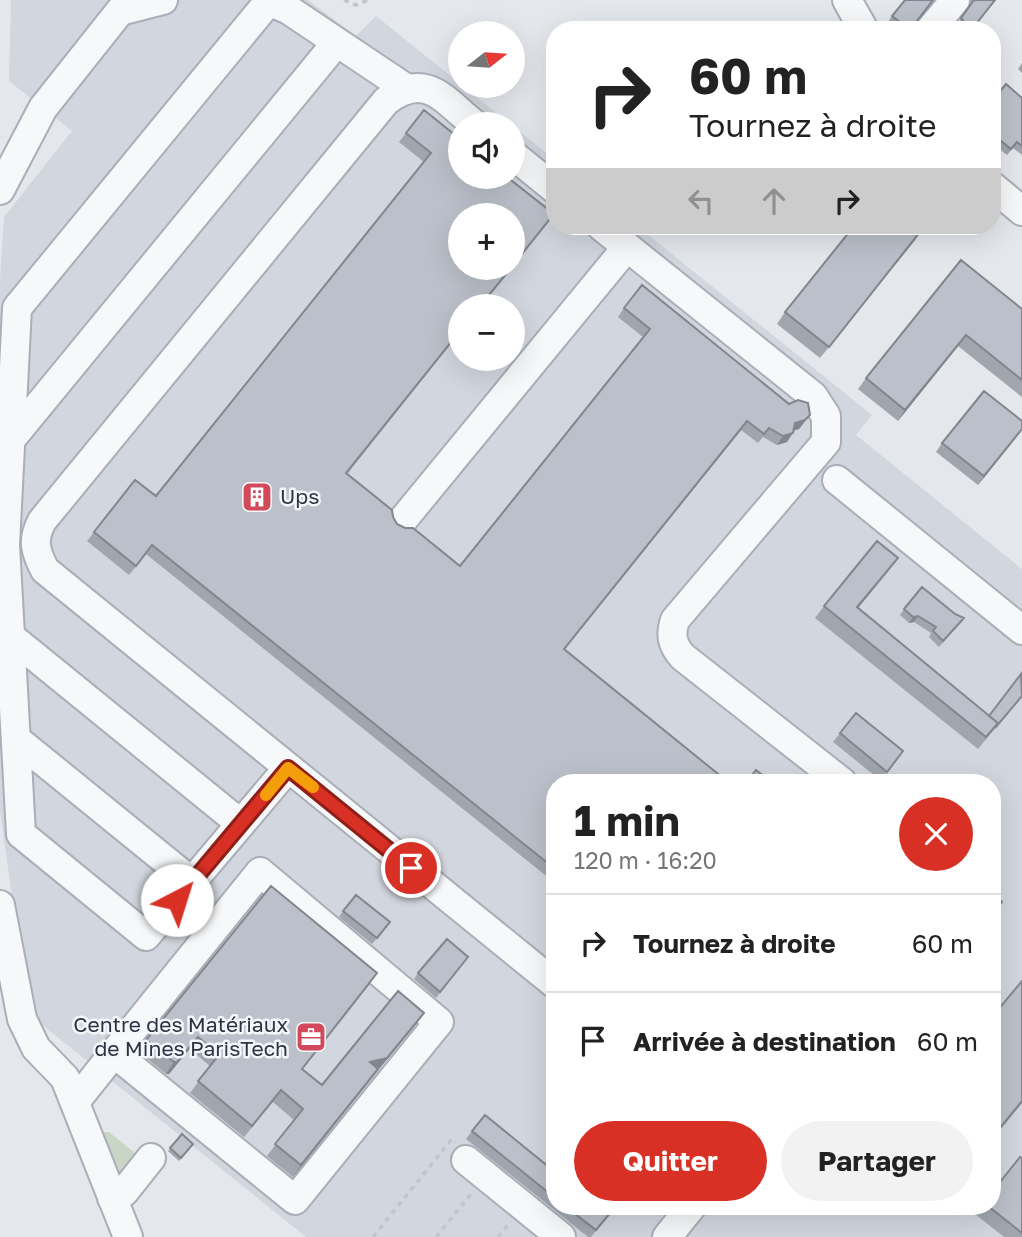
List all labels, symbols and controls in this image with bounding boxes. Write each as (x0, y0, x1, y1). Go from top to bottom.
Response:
north arrow (448, 21, 525, 98)
map controls (448, 21, 525, 371)
text: 60 m (689, 46, 807, 105)
icon: right (574, 49, 665, 140)
text: Tournez à droite (689, 106, 937, 144)
button: sound (448, 112, 525, 189)
icon: left (682, 182, 720, 220)
icon: ahead (755, 182, 793, 220)
icon: right (828, 182, 866, 220)
button: + (448, 203, 525, 280)
button: − (448, 294, 525, 371)
building icon: Ups (240, 480, 274, 514)
place label: Ups (280, 483, 319, 509)
text: 1 min (574, 795, 680, 845)
button: close (899, 797, 973, 871)
pin (381, 838, 441, 898)
text: 120 m · 16:20 (574, 846, 717, 874)
icon: arrive (392, 849, 430, 887)
position arrow (140, 863, 214, 937)
icon: right (574, 924, 612, 962)
text: Tournez à droite (633, 928, 836, 959)
text: 60 m (912, 928, 973, 959)
place label: Centre des Matériaux de Mines ParisTech (73, 1011, 288, 1061)
office icon: Centre des Matériaux de Mines ParisTech (294, 1020, 328, 1054)
icon: arrive (574, 1022, 612, 1060)
text: Arrivée à destination (633, 1026, 896, 1057)
text: 60 m (917, 1026, 978, 1057)
button: Quitter (574, 1121, 767, 1201)
button: Partager (781, 1121, 973, 1201)

